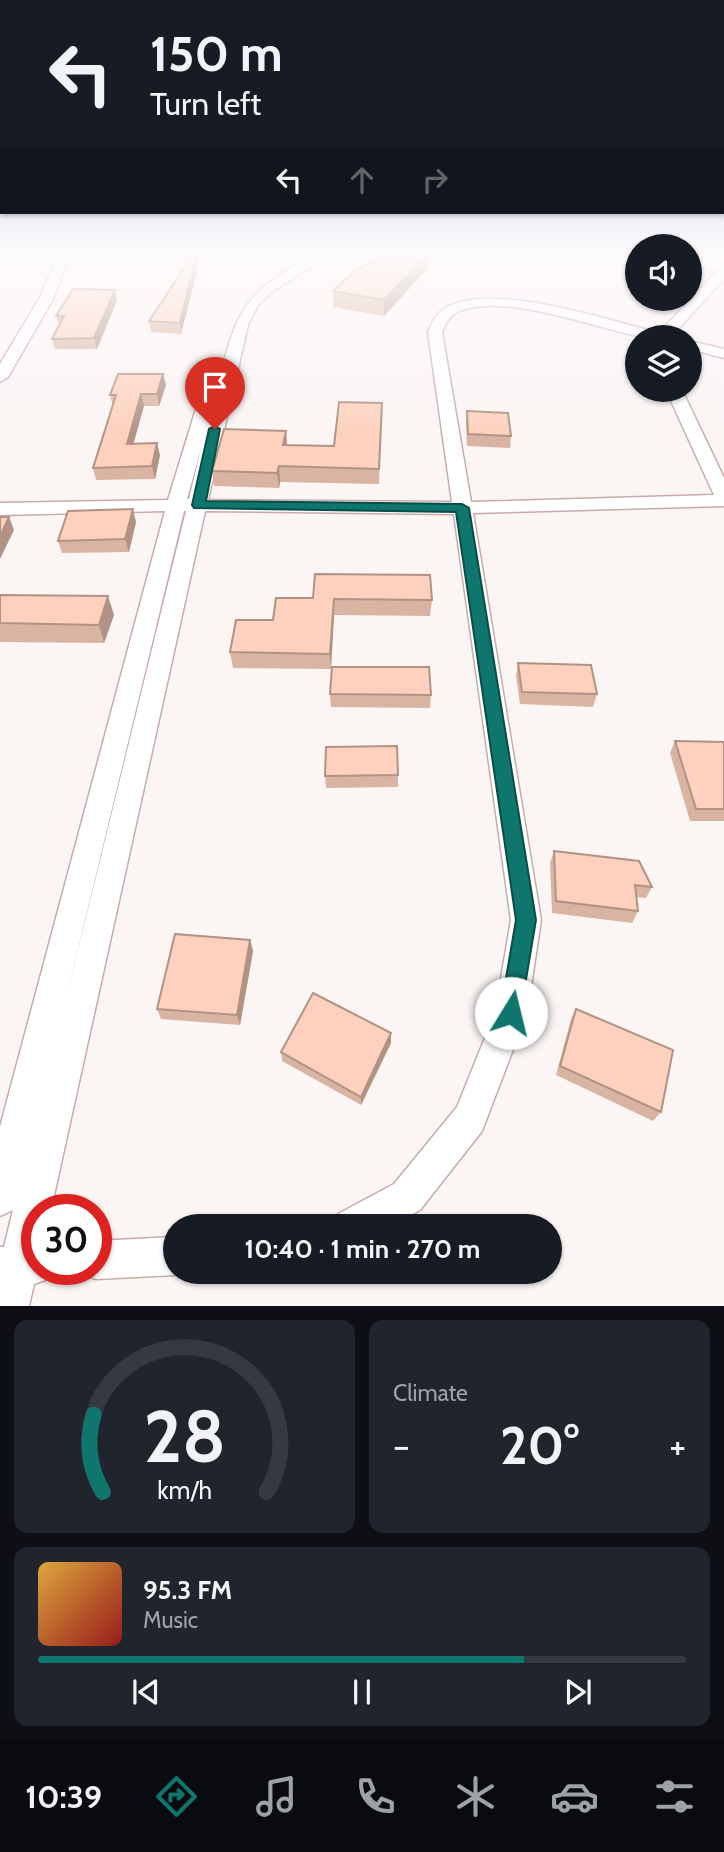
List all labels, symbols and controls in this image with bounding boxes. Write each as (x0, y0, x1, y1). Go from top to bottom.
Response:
text: 150 m (150, 24, 283, 83)
icon: left (35, 28, 126, 119)
text: Turn left (150, 84, 261, 123)
icon: left (270, 161, 308, 199)
icon: ahead (343, 161, 381, 199)
icon: right (416, 161, 454, 199)
map controls (625, 234, 702, 402)
button: sound (625, 234, 702, 311)
button: layers (625, 325, 702, 402)
pin (185, 357, 245, 429)
icon: arrive (196, 368, 234, 406)
position arrow (474, 976, 548, 1050)
speed limit sign: 30 (21, 1194, 112, 1285)
text: 10:40 · 1 min · 270 m (245, 1233, 480, 1265)
text: Climate (393, 1379, 468, 1407)
text: 28 (143, 1393, 226, 1481)
text: 20° (500, 1414, 579, 1477)
text: − (393, 1422, 410, 1469)
text: + (669, 1422, 686, 1469)
text: km/h (157, 1475, 212, 1505)
text: 95.3 FM (143, 1574, 232, 1606)
text: Music (143, 1606, 198, 1634)
icon: previous (127, 1673, 165, 1711)
icon: pause (343, 1673, 381, 1711)
icon: next (559, 1673, 597, 1711)
icon: directions (152, 1772, 201, 1821)
icon: music (252, 1772, 301, 1821)
icon: phone (351, 1772, 400, 1821)
icon: climate (451, 1772, 500, 1821)
icon: car (550, 1772, 599, 1821)
icon: filters (650, 1772, 699, 1821)
text: 10:39 (25, 1777, 102, 1816)

